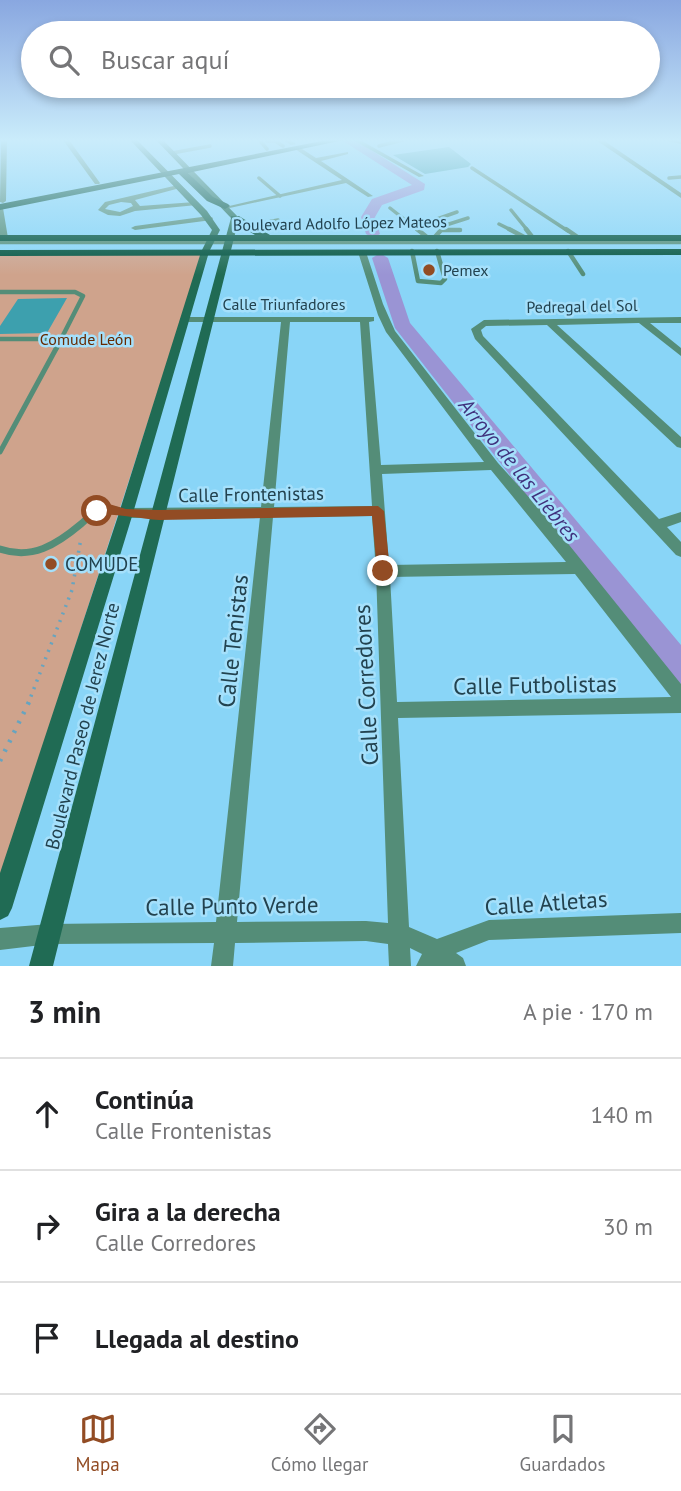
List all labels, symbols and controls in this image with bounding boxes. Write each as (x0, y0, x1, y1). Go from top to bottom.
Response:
search box (21, 21, 660, 98)
icon: search (45, 41, 83, 79)
text: Buscar aquí (101, 43, 229, 76)
street label: Boulevard Adolfo López Mateos (233, 211, 447, 235)
place label: Pemex (443, 260, 489, 280)
marker: Pemex (421, 262, 437, 278)
street label: Calle Triunfadores (223, 294, 346, 314)
street label: Pedregal del Sol (526, 295, 638, 317)
park label: Comude León (40, 329, 132, 349)
water label: Arroyo de las Liebres (452, 391, 586, 548)
street label: Calle Frontenistas (178, 481, 324, 507)
route start (81, 495, 112, 526)
place label: COMUDE (65, 552, 138, 576)
route end (367, 555, 398, 586)
marker: COMUDE (43, 556, 59, 572)
street label: Calle Tenistas (211, 573, 254, 709)
street label: Boulevard Paseo de Jerez Norte (40, 600, 124, 852)
street label: Calle Corredores (347, 604, 384, 766)
street label: Calle Futbolistas (453, 669, 617, 700)
street label: Calle Atletas (484, 884, 608, 921)
street label: Calle Punto Verde (145, 889, 319, 922)
text: 3 min (28, 992, 101, 1031)
text: A pie · 170 m (523, 997, 653, 1026)
text: Continúa (95, 1083, 194, 1116)
icon: ahead (28, 1095, 66, 1133)
text: 140 m (591, 1100, 653, 1129)
text: Calle Frontenistas (95, 1116, 272, 1145)
text: Gira a la derecha (95, 1195, 281, 1228)
icon: right (28, 1207, 66, 1245)
text: 30 m (603, 1212, 653, 1241)
text: Calle Corredores (95, 1228, 256, 1257)
icon: arrive (28, 1319, 66, 1357)
text: Llegada al destino (95, 1322, 299, 1355)
tab: Mapa (76, 1410, 120, 1476)
tab: Cómo llegar (271, 1410, 369, 1476)
tab: Guardados (520, 1410, 605, 1476)

